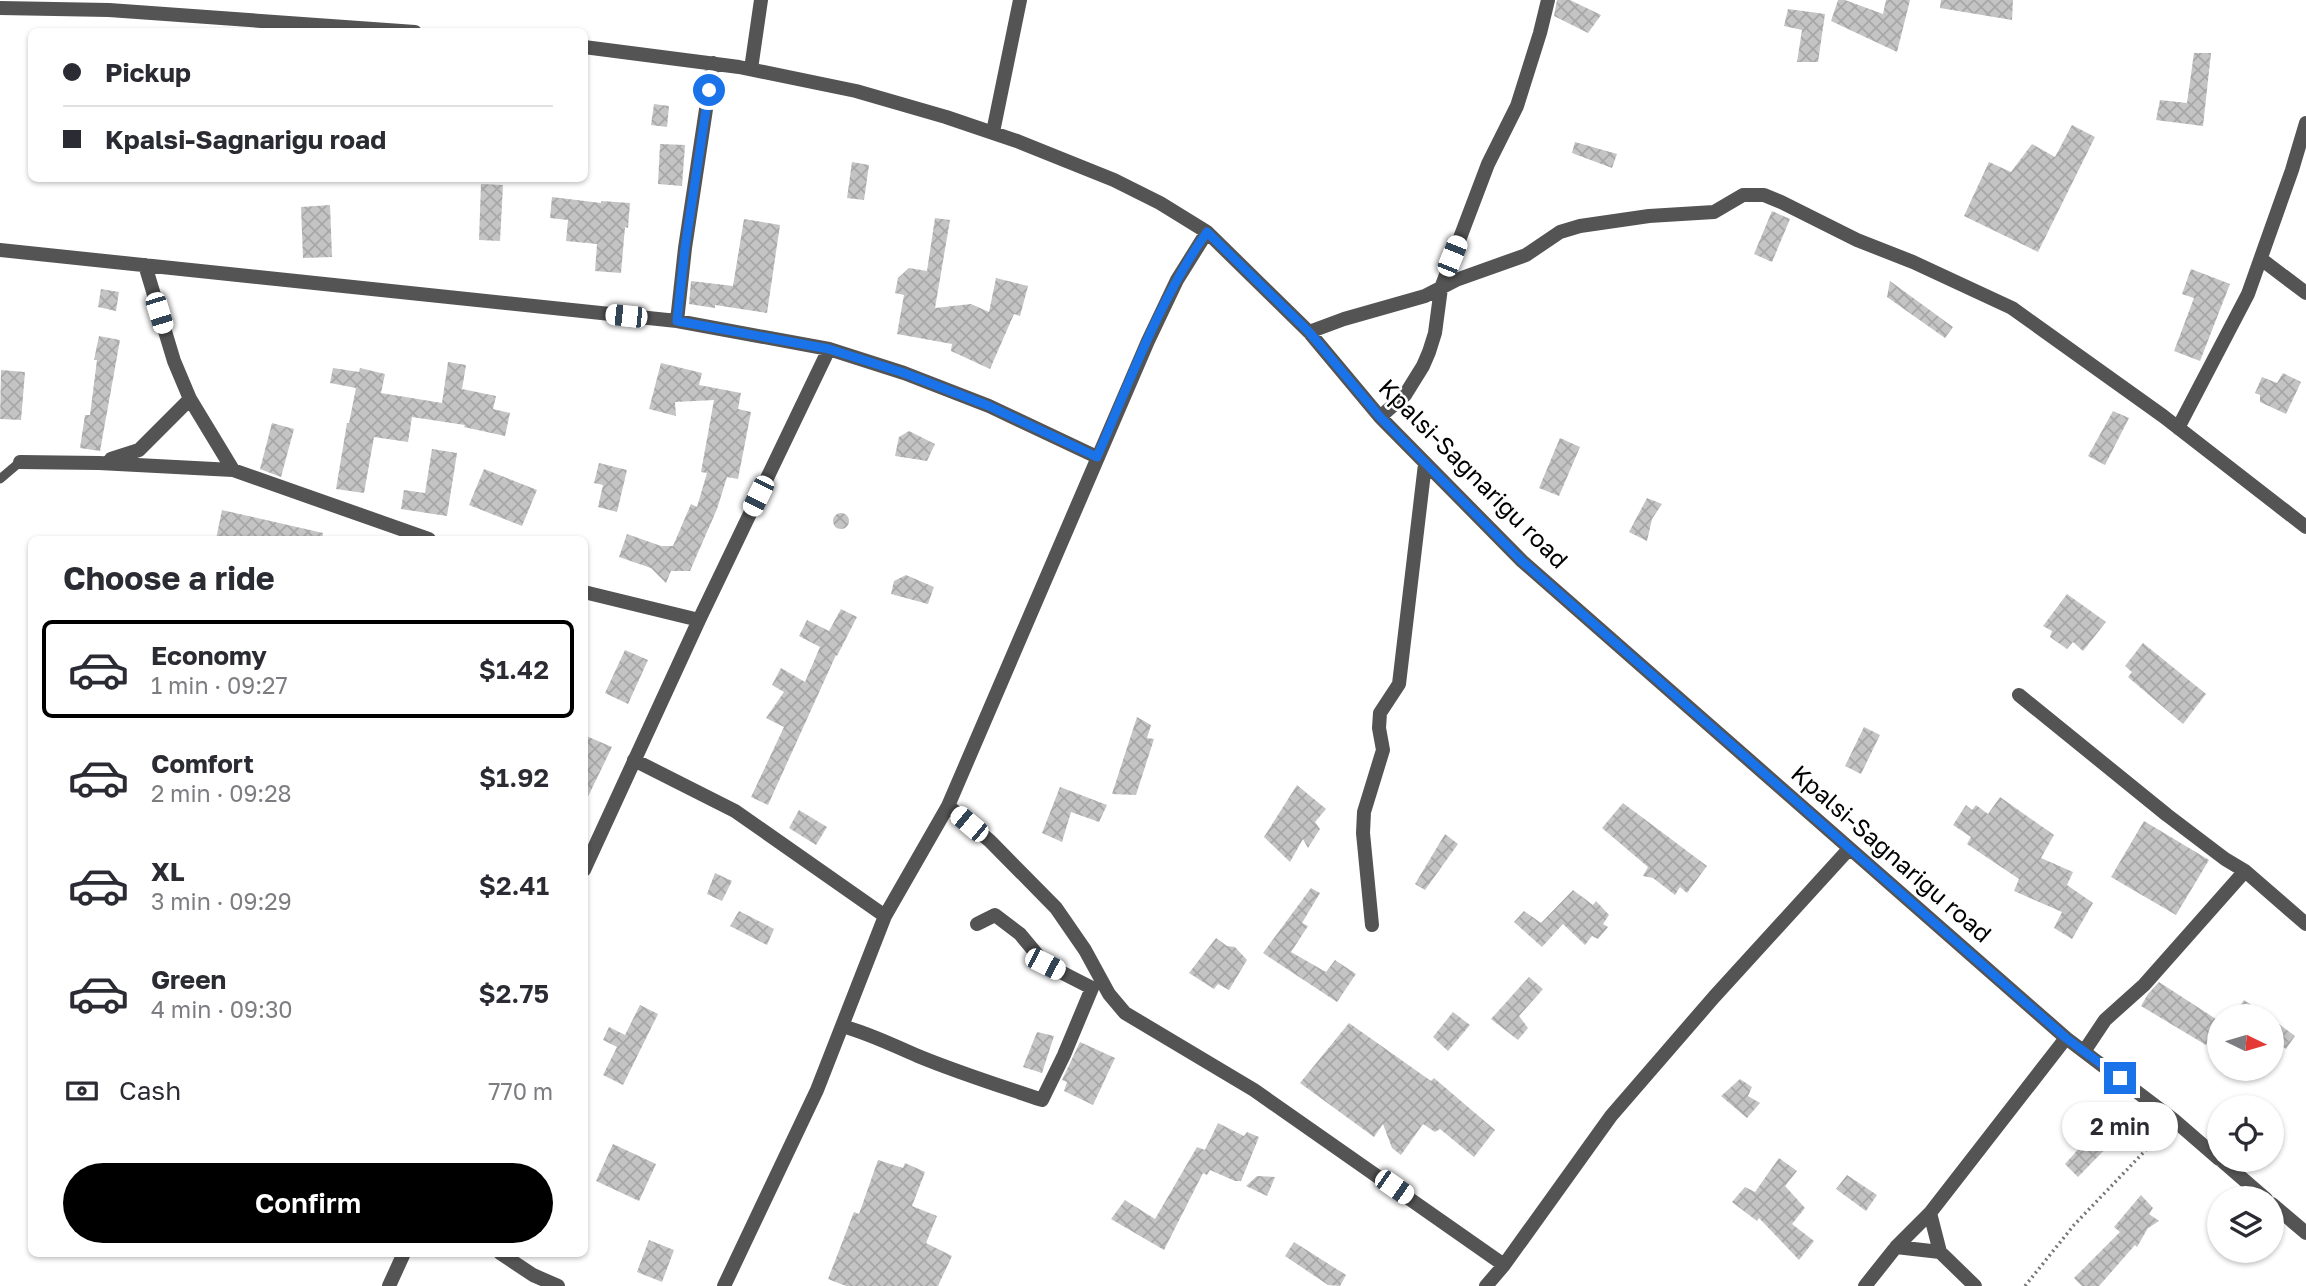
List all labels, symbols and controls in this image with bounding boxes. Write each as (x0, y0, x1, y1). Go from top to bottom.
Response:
text: Pickup (105, 57, 191, 88)
route start (693, 74, 725, 106)
text: Kpalsi-Sagnarigu road (105, 124, 386, 155)
car (1435, 233, 1470, 279)
car (143, 290, 176, 336)
car (605, 303, 648, 329)
street label: Kpalsi-Sagnarigu road (1373, 372, 1575, 574)
car (740, 473, 777, 519)
text: Choose a ride (63, 559, 275, 597)
icon: car (67, 638, 130, 701)
text: Economy (151, 640, 267, 671)
text: $1.42 (479, 654, 549, 685)
text: 1 min · 09:27 (151, 671, 288, 699)
icon: car (67, 746, 130, 809)
text: Comfort (151, 748, 254, 779)
street label: Kpalsi-Sagnarigu road (1786, 758, 1998, 948)
text: $1.92 (479, 762, 549, 793)
text: 2 min · 09:28 (151, 779, 292, 807)
car (947, 802, 992, 846)
icon: car (67, 854, 130, 917)
text: XL (151, 856, 185, 887)
text: $2.41 (479, 870, 549, 901)
text: 3 min · 09:29 (151, 887, 292, 915)
car (1022, 945, 1069, 983)
icon: car (67, 962, 130, 1025)
text: Green (151, 964, 226, 995)
text: $2.75 (479, 978, 549, 1009)
text: 4 min · 09:30 (151, 995, 293, 1023)
north arrow (2207, 1004, 2284, 1082)
map controls (2207, 1004, 2284, 1263)
route end (2104, 1062, 2136, 1094)
icon: cash (63, 1072, 101, 1110)
text: Cash (119, 1075, 181, 1106)
text: 770 m (488, 1077, 553, 1105)
button: locate (2207, 1095, 2284, 1172)
callout: 2 min (2062, 1102, 2178, 1152)
text: 2 min (2090, 1112, 2150, 1140)
button: Confirm (63, 1163, 553, 1243)
car (1371, 1166, 1418, 1208)
button: layers (2207, 1186, 2284, 1263)

